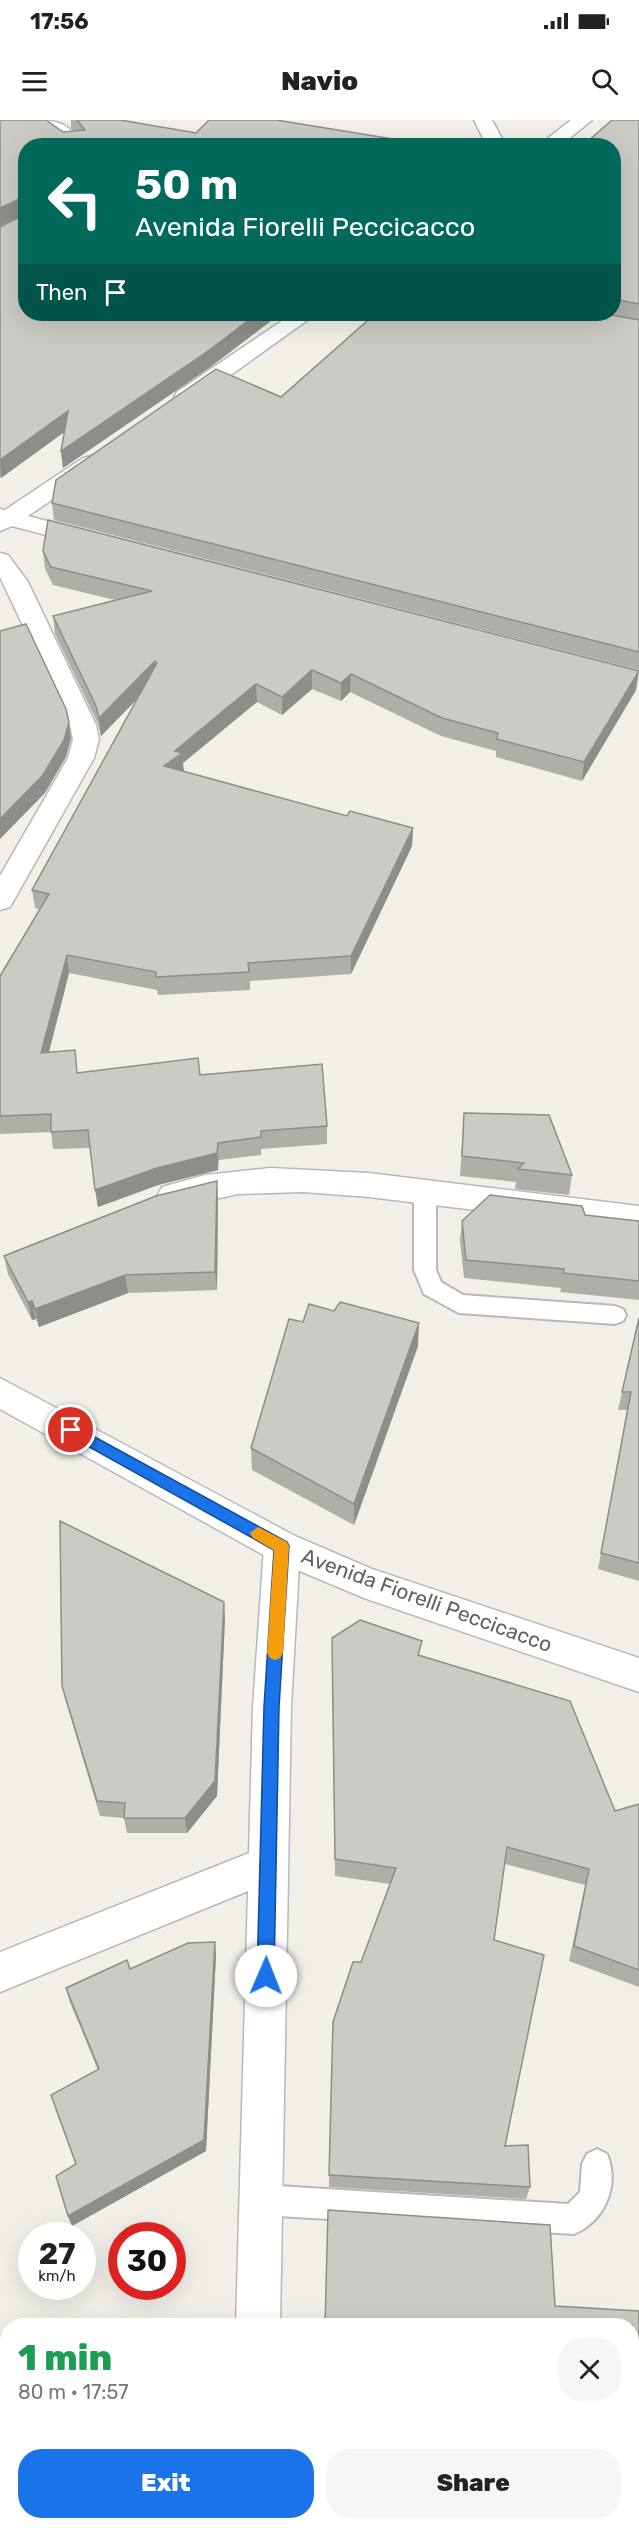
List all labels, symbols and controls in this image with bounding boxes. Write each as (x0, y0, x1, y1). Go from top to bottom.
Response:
text: 17:56 (30, 8, 89, 35)
icon: menu (18, 65, 51, 98)
text: Navio (281, 65, 358, 97)
icon: search (588, 65, 621, 98)
text: 50 m (135, 160, 238, 210)
icon: left (36, 162, 114, 240)
text: Avenida Fiorelli Peccicacco (135, 211, 475, 243)
icon: arrive (99, 276, 132, 309)
text: Then (36, 279, 87, 306)
pin (45, 1404, 96, 1455)
icon: arrive (54, 1413, 87, 1446)
street label: Avenida Fiorelli Peccicacco (298, 1543, 556, 1657)
position arrow (234, 1944, 298, 2008)
speed limit sign: 30 (108, 2222, 186, 2300)
text: 27 (39, 2236, 75, 2272)
text: km/h (38, 2267, 76, 2285)
text: 1 min (18, 2336, 112, 2379)
button: close (558, 2338, 621, 2401)
text: 80 m · 17:57 (18, 2380, 129, 2404)
button: Exit (18, 2449, 314, 2518)
button: Share (326, 2449, 621, 2518)

